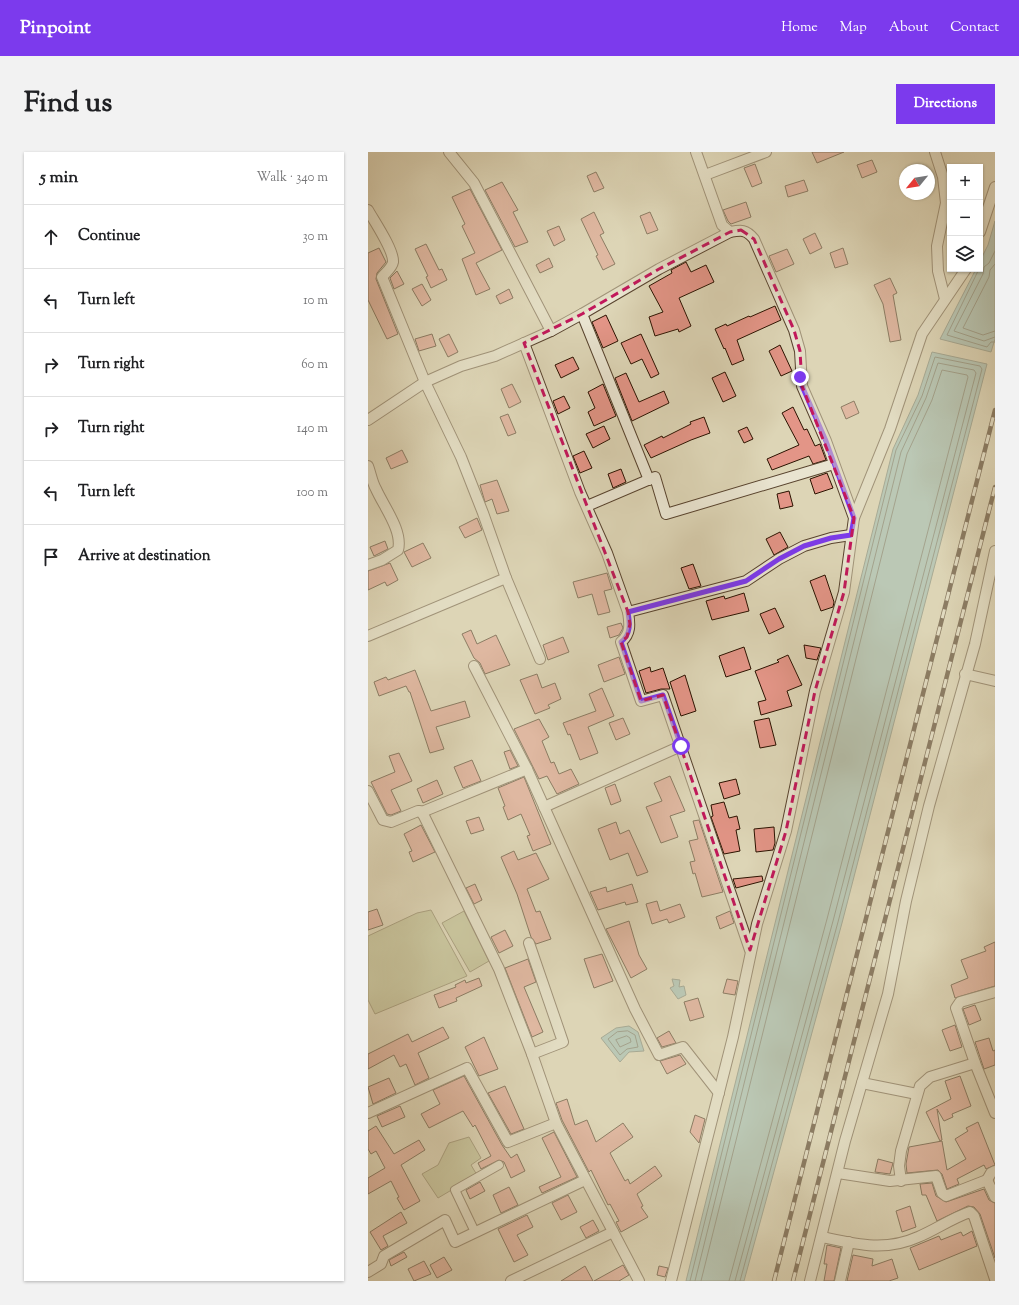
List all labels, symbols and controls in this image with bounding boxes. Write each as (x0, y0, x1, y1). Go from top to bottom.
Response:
text: Pinpoint (20, 15, 91, 42)
text: Home (781, 18, 818, 38)
text: Map (840, 18, 867, 38)
text: About (889, 18, 928, 38)
text: Contact (950, 18, 999, 38)
text: Find us (24, 84, 112, 124)
button: Directions (896, 84, 995, 124)
north arrow (899, 164, 935, 200)
map controls (947, 164, 983, 272)
button: + (947, 164, 983, 200)
text: 5 min (40, 166, 78, 190)
text: Walk · 340 m (257, 169, 328, 187)
button: − (947, 200, 983, 236)
icon: ahead (40, 226, 62, 248)
text: Continue (78, 226, 140, 247)
text: 30 m (302, 228, 328, 246)
button: layers (947, 236, 983, 272)
icon: left (40, 290, 62, 312)
text: Turn left (78, 290, 135, 311)
text: 10 m (303, 292, 328, 310)
icon: right (40, 354, 62, 376)
text: Turn right (78, 354, 144, 375)
text: 60 m (301, 356, 328, 374)
route end (791, 368, 809, 386)
icon: right (40, 418, 62, 440)
text: Turn right (78, 418, 144, 439)
text: 140 m (297, 420, 328, 438)
icon: left (40, 482, 62, 504)
text: Turn left (78, 482, 135, 503)
text: 100 m (296, 484, 328, 502)
icon: arrive (40, 546, 62, 568)
text: Arrive at destination (78, 546, 211, 567)
route start (672, 737, 690, 755)

